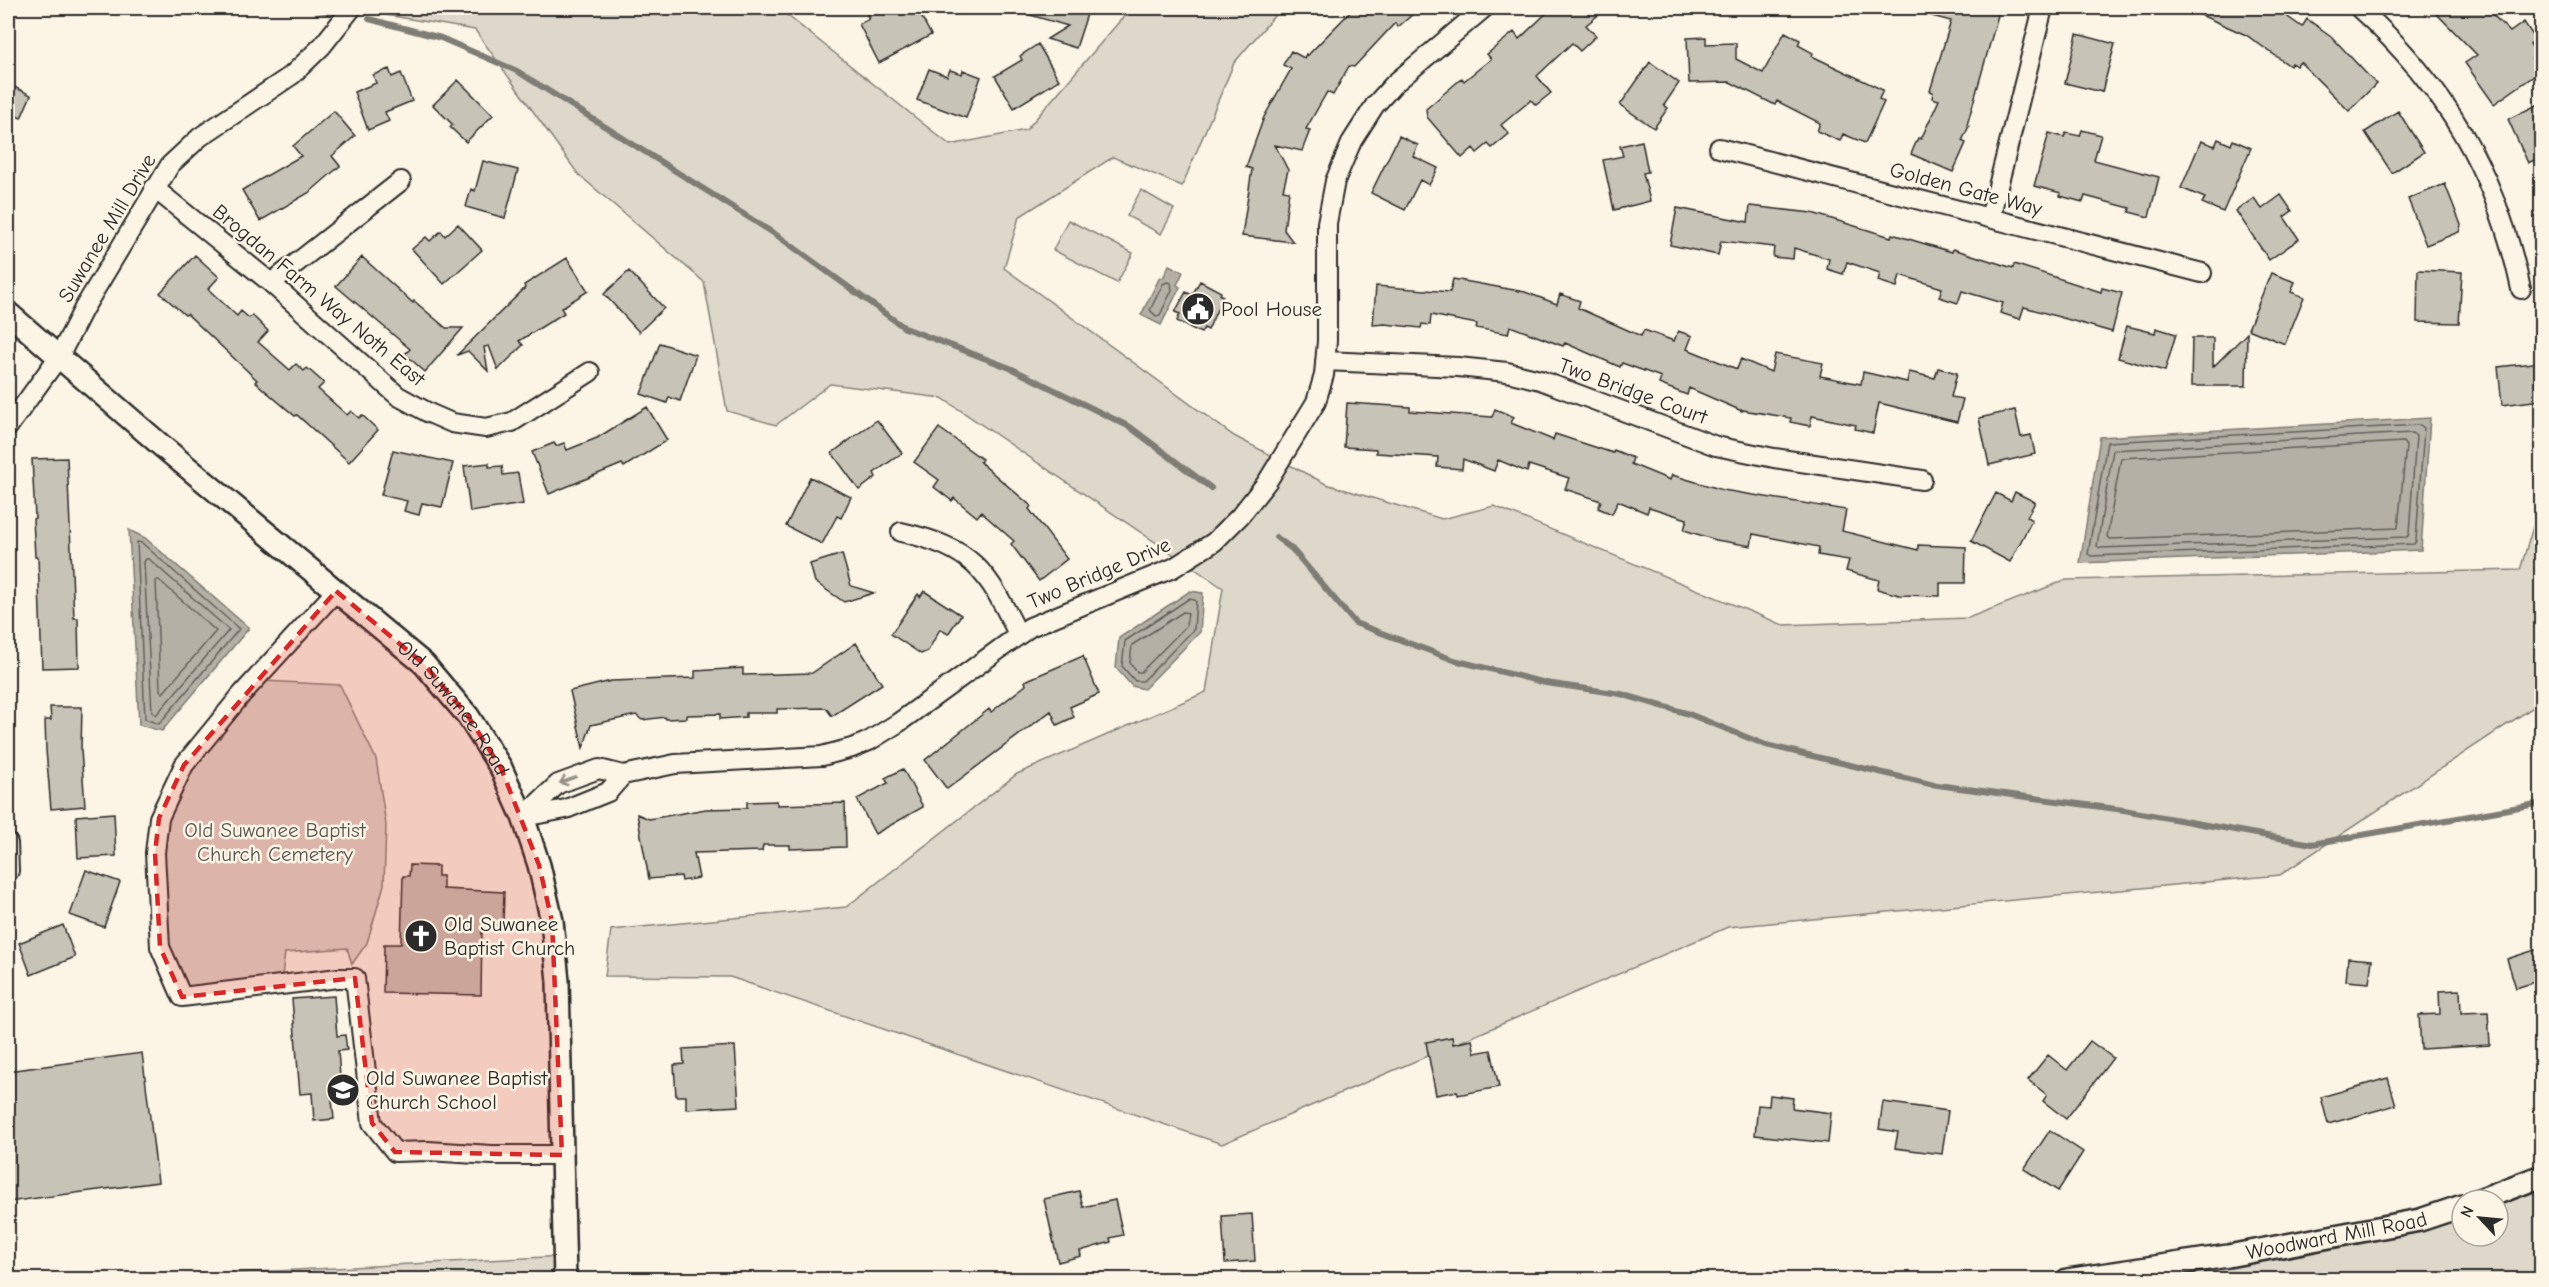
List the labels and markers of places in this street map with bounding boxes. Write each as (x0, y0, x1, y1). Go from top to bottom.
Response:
public building icon: Pool House (1180, 291, 1216, 327)
place label: Pool House (1221, 297, 1322, 321)
place label: Old Suwanee Baptist Church (444, 912, 575, 960)
church icon: Old Suwanee Baptist Church (403, 918, 439, 954)
place label: Old Suwanee Baptist Church School (366, 1066, 549, 1114)
school or university icon: Old Suwanee Baptist Church School (325, 1072, 361, 1108)

